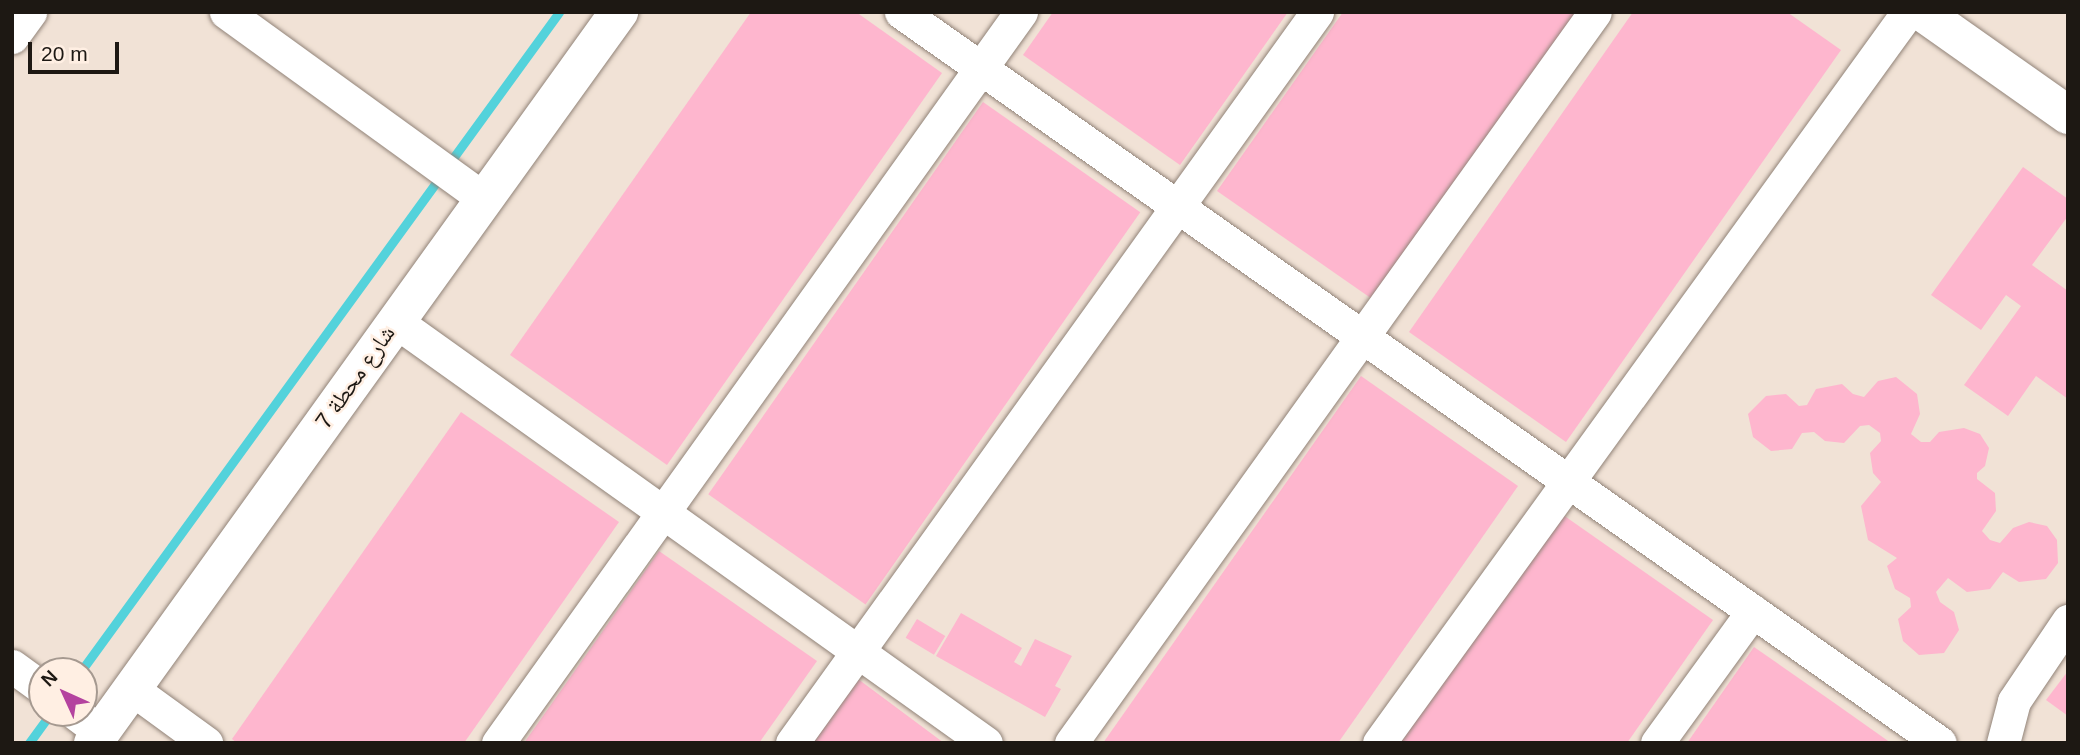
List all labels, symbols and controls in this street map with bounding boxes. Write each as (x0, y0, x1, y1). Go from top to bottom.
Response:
scale bar (32, 28, 122, 72)
text: 20 m (41, 42, 88, 65)
street label: شارع محطة 7 (309, 320, 401, 434)
north arrow (28, 657, 98, 727)
text: N (37, 666, 61, 690)

